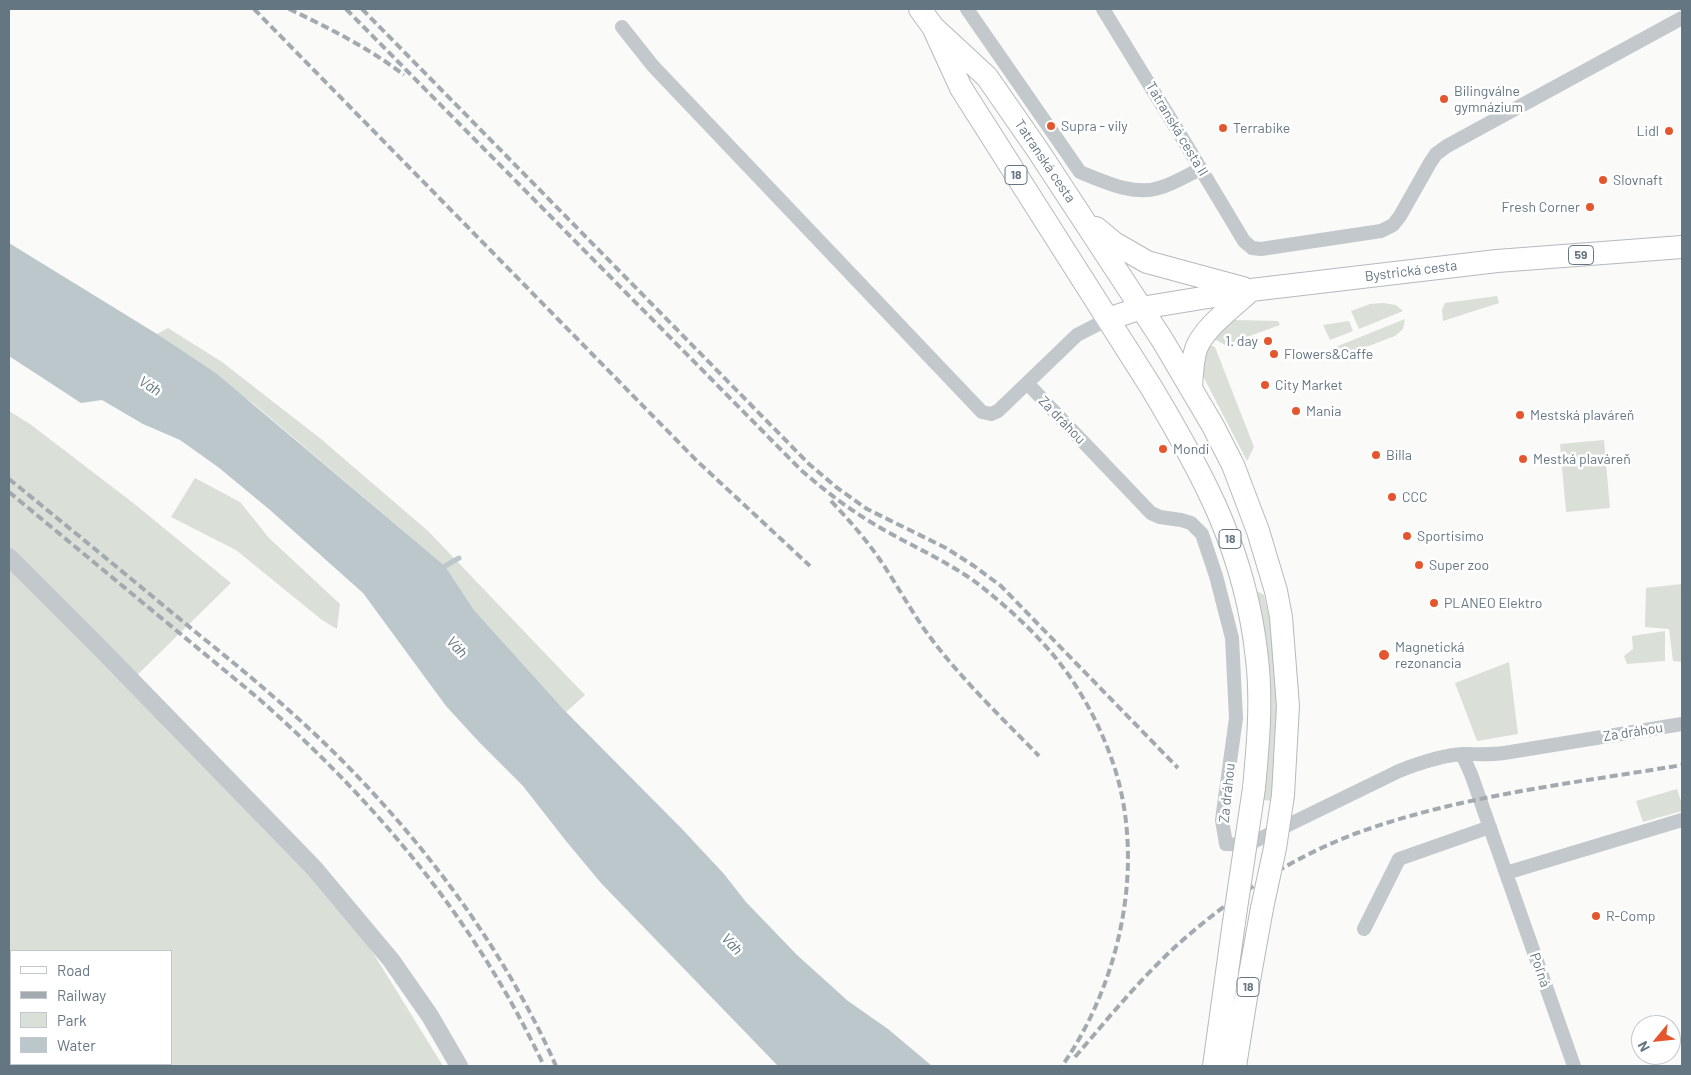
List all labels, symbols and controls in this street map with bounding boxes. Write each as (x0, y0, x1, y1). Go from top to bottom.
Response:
street label: Tatranská cesta II (1142, 79, 1212, 179)
place label: Bilingválne gymnázium (1454, 83, 1523, 115)
marker: Bilingválne gymnázium (1438, 93, 1450, 105)
street label: Tatranská cesta (1011, 116, 1079, 206)
place label: Supra - vily (1061, 118, 1128, 134)
marker: Supra - vily (1045, 120, 1057, 132)
place label: Terrabike (1233, 120, 1290, 136)
marker: Terrabike (1217, 122, 1229, 134)
place label: Lidl (1637, 123, 1659, 139)
marker: Lidl (1663, 125, 1675, 137)
road number: 18 (1005, 166, 1027, 184)
place label: Slovnaft (1613, 172, 1663, 188)
marker: Slovnaft (1597, 174, 1609, 186)
place label: Fresh Corner (1502, 199, 1580, 215)
marker: Fresh Corner (1584, 201, 1596, 213)
road number: 59 (1568, 246, 1594, 264)
street label: Bystrická cesta (1364, 257, 1458, 285)
place label: 1. day (1225, 333, 1258, 349)
marker: 1. day (1262, 335, 1274, 347)
place label: Flowers&Caffe (1284, 346, 1373, 362)
marker: Flowers&Caffe (1268, 348, 1280, 360)
water label: Váh (135, 372, 165, 400)
place label: City Market (1275, 377, 1343, 393)
marker: City Market (1259, 379, 1271, 391)
street label: Za dráhou (1035, 393, 1089, 447)
place label: Mania (1306, 403, 1341, 419)
marker: Mania (1290, 405, 1302, 417)
place label: Mestská plaváreň (1530, 407, 1634, 423)
marker: Mestská plaváreň (1514, 409, 1526, 421)
place label: Mondi (1173, 441, 1209, 457)
marker: Mondi (1157, 443, 1169, 455)
place label: Billa (1386, 447, 1412, 463)
marker: Billa (1370, 449, 1382, 461)
place label: Mestká plaváreň (1533, 451, 1631, 467)
marker: Mestká plaváreň (1517, 453, 1529, 465)
place label: CCC (1402, 489, 1427, 505)
marker: CCC (1386, 491, 1398, 503)
place label: Sportisimo (1417, 528, 1484, 544)
road number: 18 (1219, 530, 1241, 548)
marker: Sportisimo (1401, 530, 1413, 542)
place label: Super zoo (1429, 557, 1489, 573)
marker: Super zoo (1413, 559, 1425, 571)
place label: PLANEO Elektro (1444, 595, 1542, 611)
marker: PLANEO Elektro (1428, 597, 1440, 609)
water label: Váh (443, 632, 471, 662)
place label: Magnetická rezonancia (1395, 639, 1464, 672)
marker: Magnetická rezonancia (1377, 648, 1391, 662)
street label: Za dráhou (1602, 719, 1664, 745)
street label: Za dráhou (1216, 762, 1238, 824)
place label: R-Comp (1606, 908, 1655, 924)
marker: R-Comp (1590, 910, 1602, 922)
water label: Váh (718, 929, 746, 959)
legend (10, 950, 172, 1065)
street label: Poľná (1526, 951, 1554, 989)
text: Road (57, 961, 90, 979)
road number: 18 (1237, 978, 1259, 996)
text: Railway (57, 986, 106, 1004)
text: Park (57, 1011, 86, 1029)
north arrow (1631, 1015, 1681, 1065)
text: Water (57, 1036, 96, 1054)
text: N (1634, 1039, 1653, 1055)

